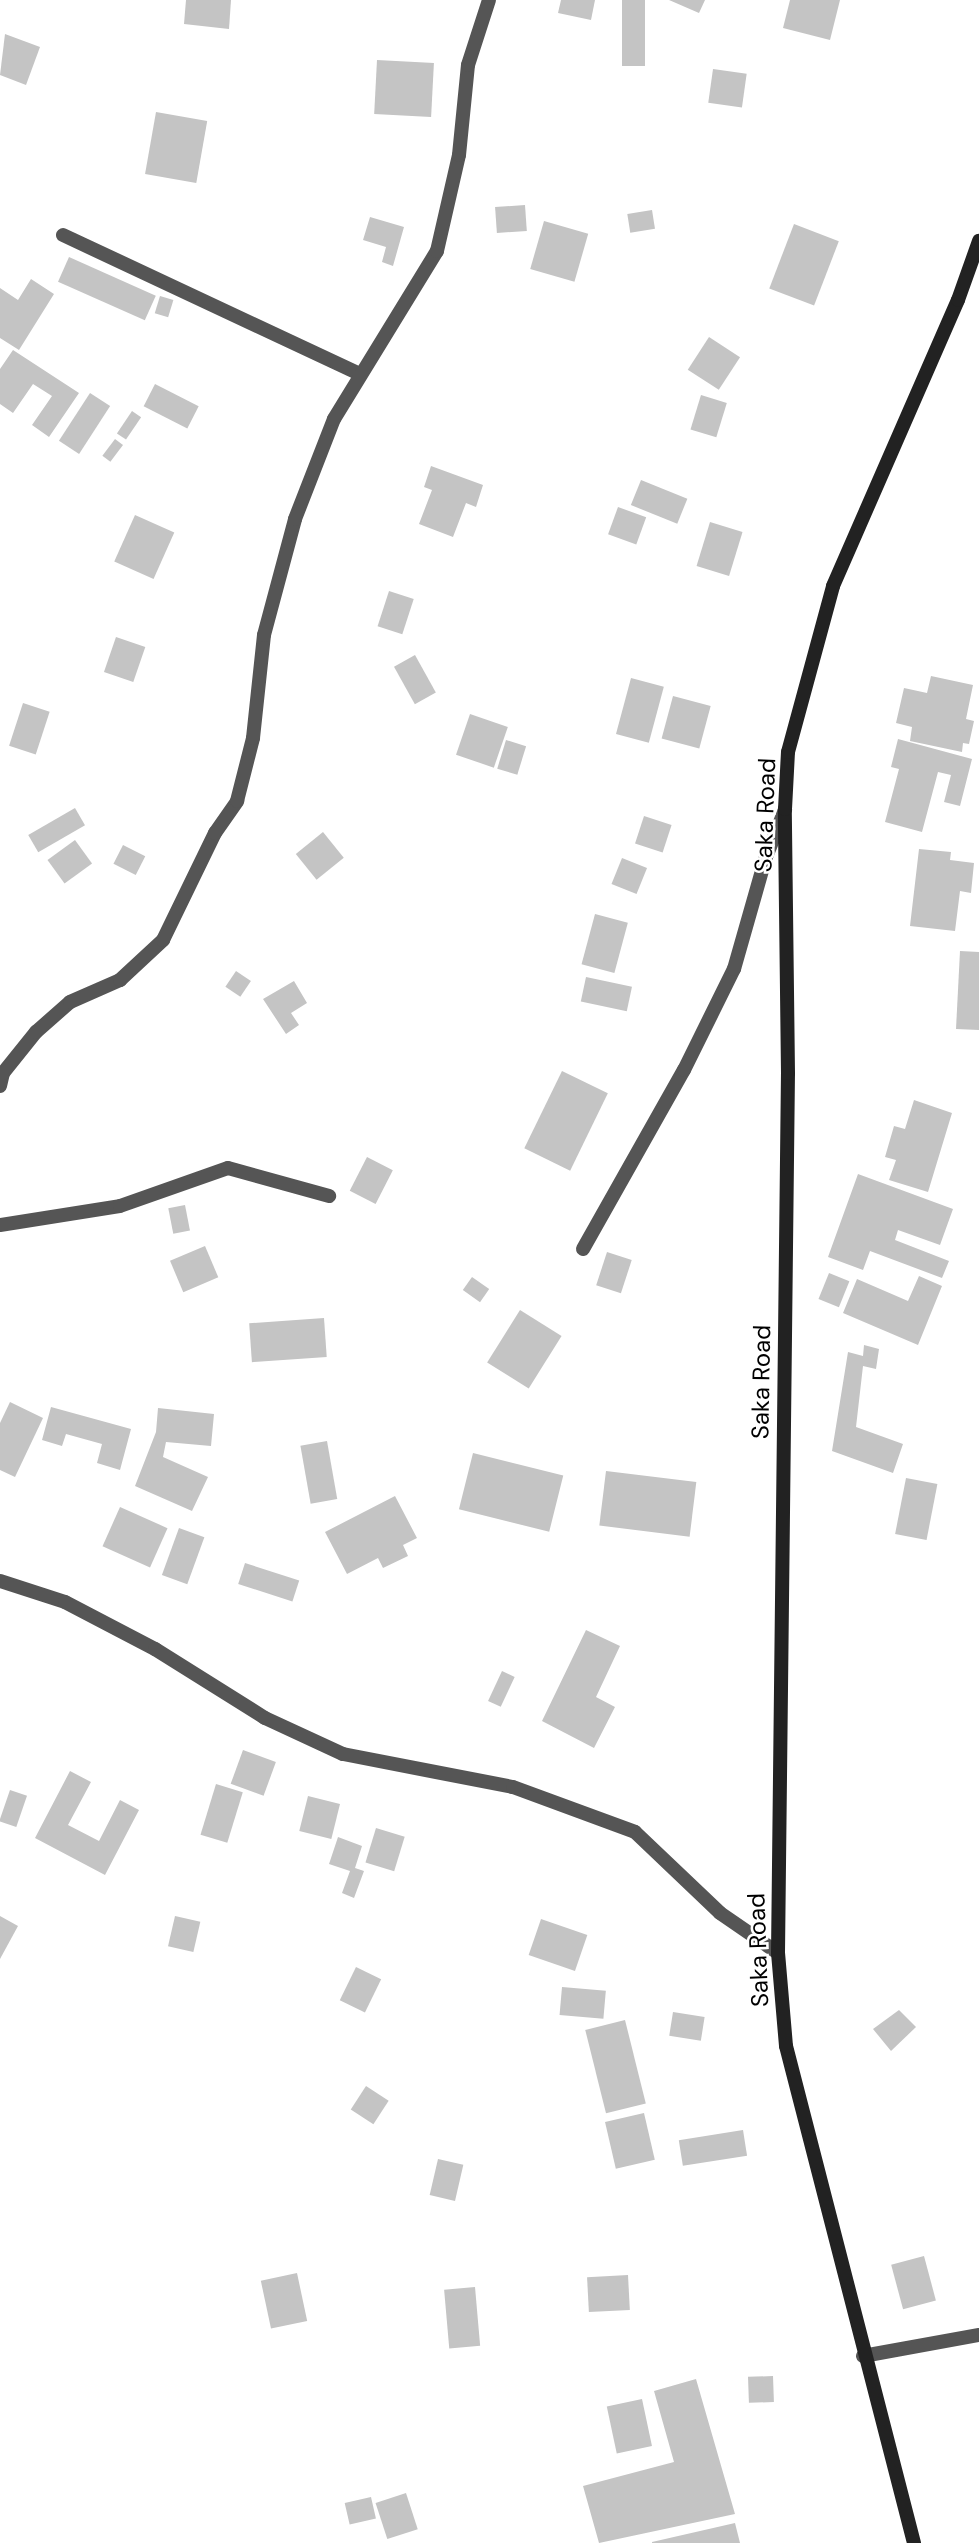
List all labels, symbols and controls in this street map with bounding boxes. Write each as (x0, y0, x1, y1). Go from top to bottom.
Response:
street label: Saka Road (749, 757, 781, 873)
street label: Saka Road (746, 1325, 776, 1439)
street label: Saka Road (742, 1892, 774, 2008)

